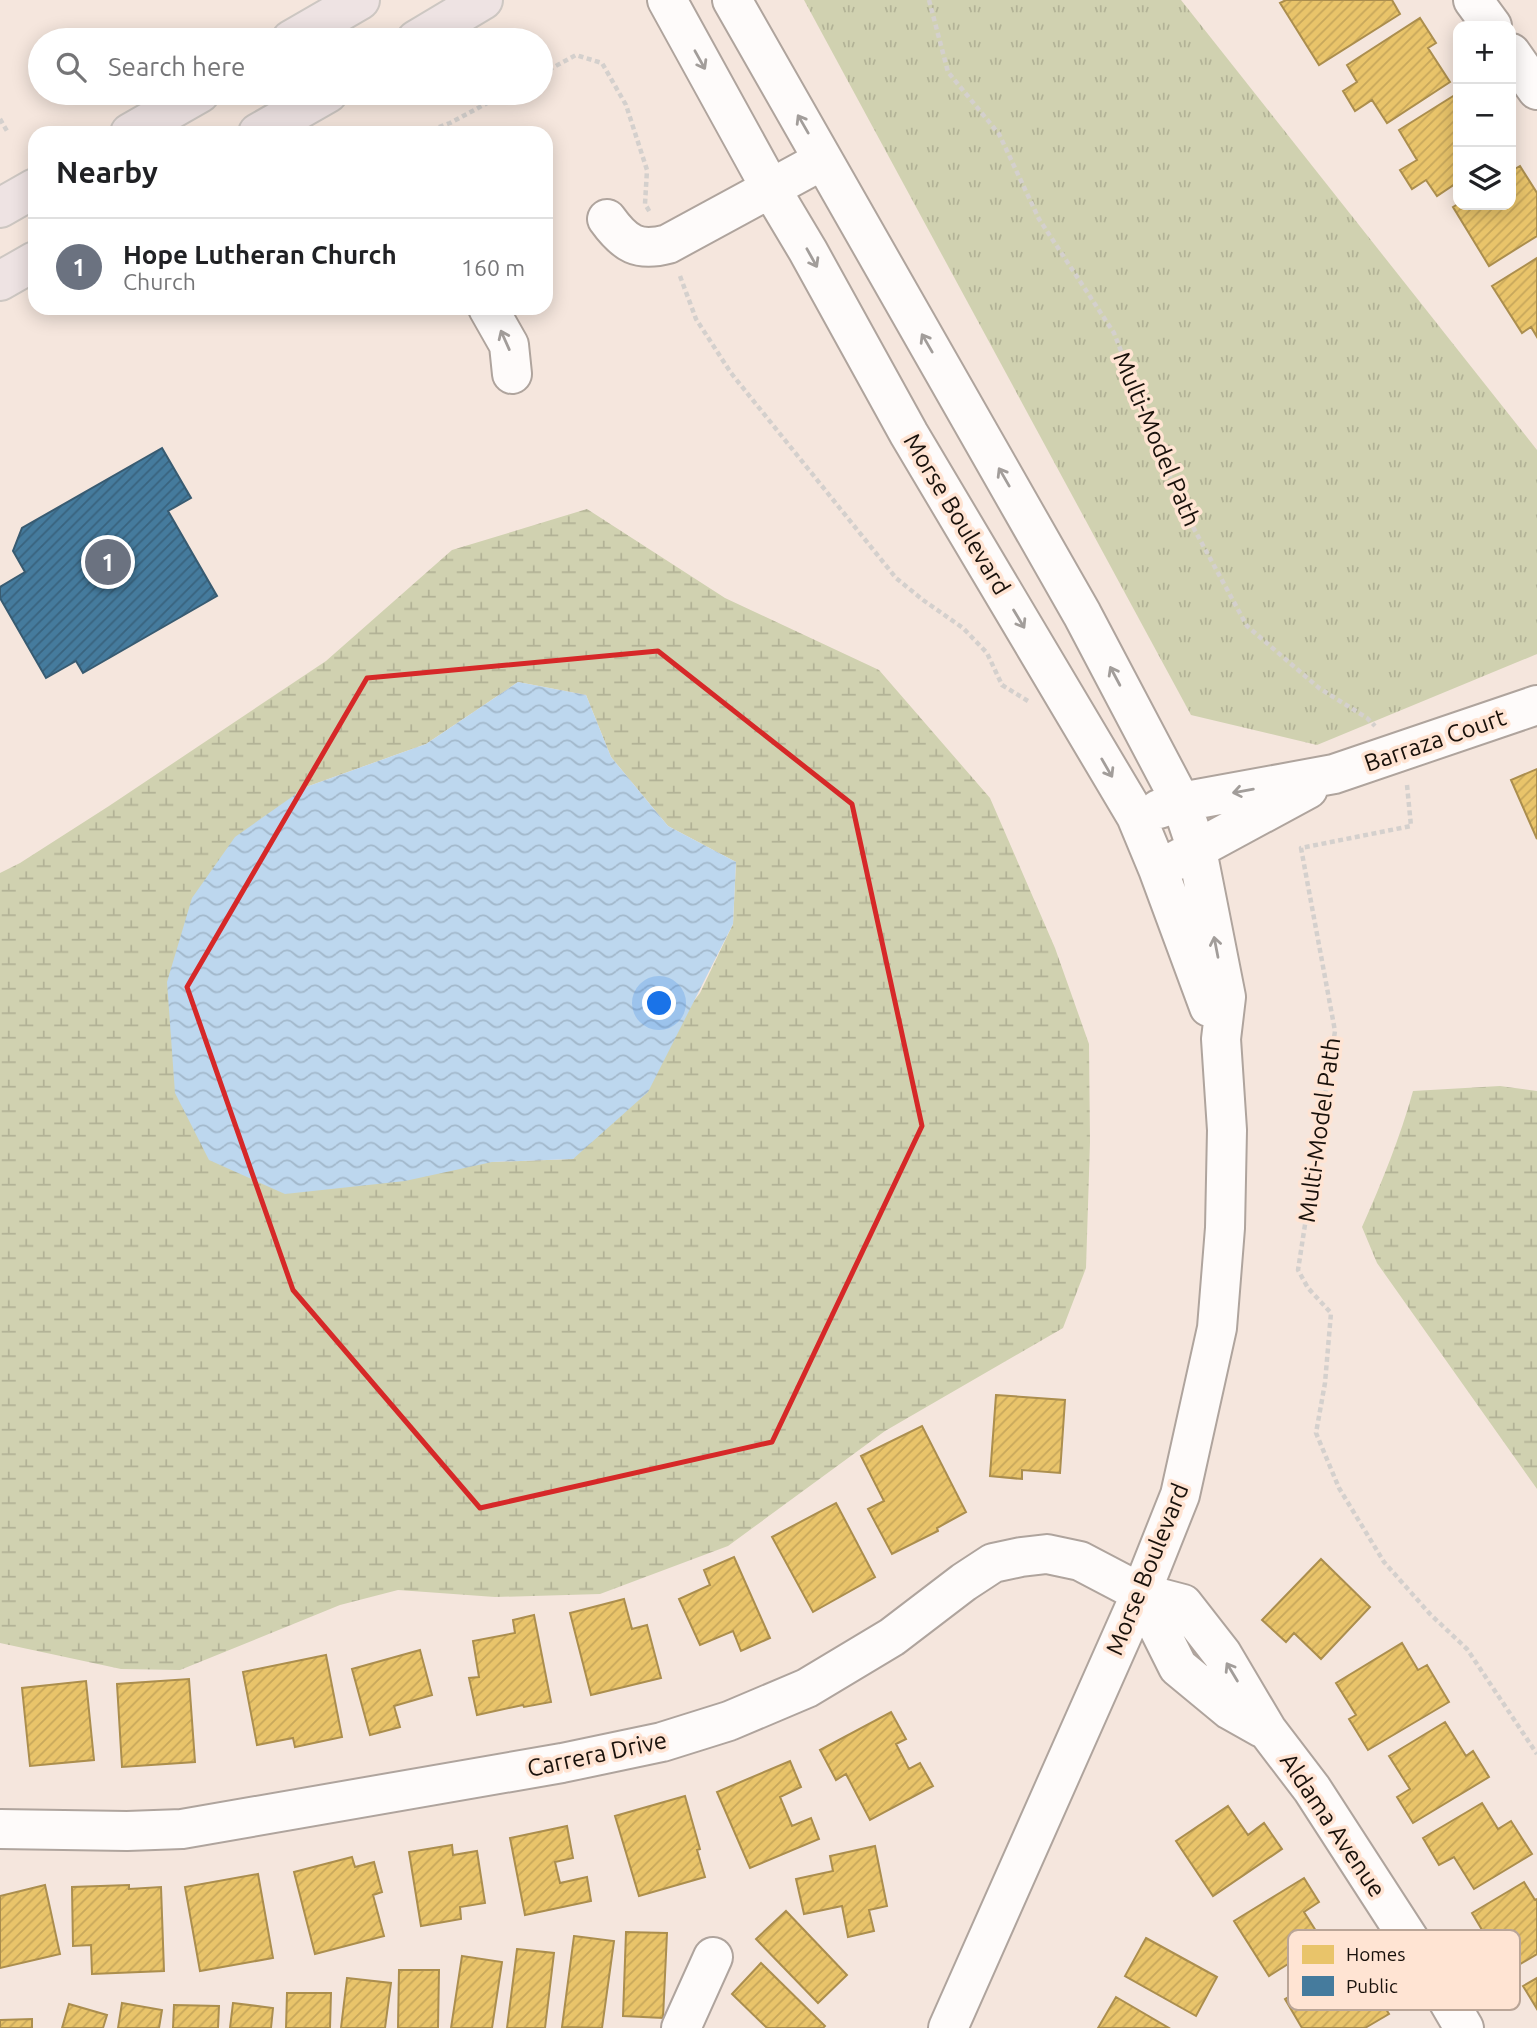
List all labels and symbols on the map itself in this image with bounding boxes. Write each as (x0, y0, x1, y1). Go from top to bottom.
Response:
one-way arrow (694, 49, 707, 70)
one-way arrow (796, 115, 810, 135)
one-way arrow (805, 248, 819, 268)
one-way arrow (498, 330, 511, 351)
one-way arrow (920, 334, 934, 354)
street label: Multi-Model Path (1108, 348, 1206, 530)
street label: Morse Boulevard (898, 429, 1016, 599)
one-way arrow (996, 467, 1010, 487)
pin: 1 (85, 536, 131, 588)
one-way arrow (1013, 608, 1027, 628)
one-way arrow (1107, 666, 1121, 686)
street label: Barraza Court (1361, 703, 1510, 777)
one-way arrow (1100, 757, 1114, 777)
one-way arrow (1232, 784, 1255, 798)
one-way arrow (1209, 936, 1223, 959)
your location (642, 986, 676, 1020)
street label: Multi-Model Path (1293, 1036, 1345, 1224)
street label: Morse Boulevard (1100, 1479, 1194, 1659)
one-way arrow (1225, 1662, 1239, 1682)
street label: Carrera Drive (525, 1726, 669, 1782)
street label: Aldama Avenue (1275, 1748, 1391, 1902)
legend (1288, 1930, 1520, 2010)
text: Homes (1346, 1943, 1406, 1965)
text: Public (1346, 1975, 1398, 1997)

